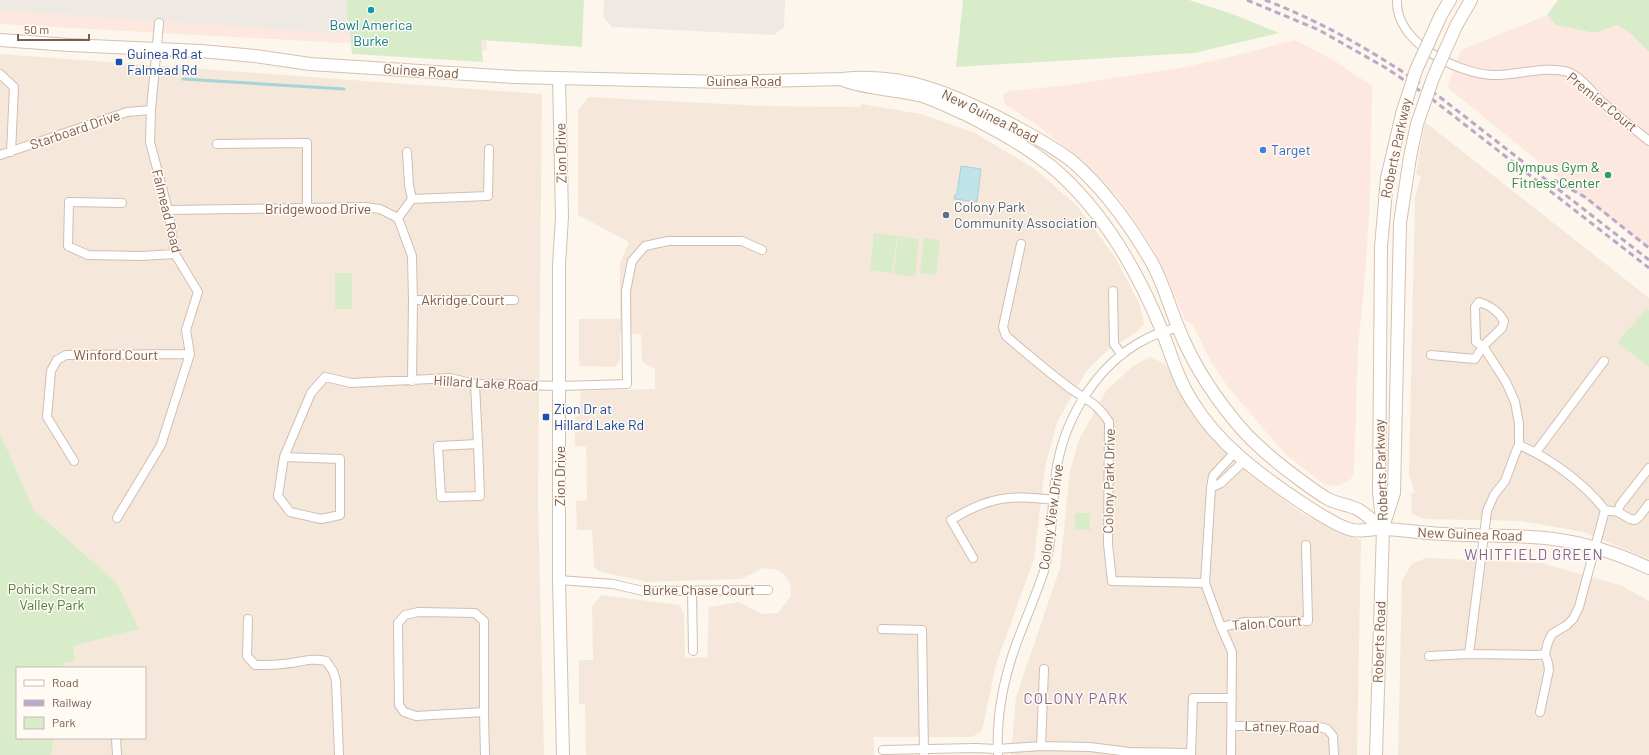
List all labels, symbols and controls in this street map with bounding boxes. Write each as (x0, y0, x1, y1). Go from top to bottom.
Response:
marker: Bowl America Burke (366, 5, 376, 15)
scale bar (18, 16, 89, 42)
place label: Bowl America Burke (330, 16, 412, 49)
text: 50 m (24, 22, 49, 36)
place label: Guinea Rd at Falmead Rd (127, 45, 203, 78)
marker: Guinea Rd at Falmead Rd (114, 57, 124, 67)
street label: Guinea Road (383, 59, 459, 82)
street label: Premier Court (1564, 68, 1641, 135)
street label: Guinea Road (706, 72, 782, 89)
street label: New Guinea Road (939, 85, 1041, 146)
street label: Roberts Parkway (1377, 96, 1415, 200)
street label: Starboard Drive (27, 106, 122, 153)
street label: Zion Drive (551, 123, 570, 183)
place label: Target (1271, 141, 1311, 158)
marker: Target (1258, 145, 1268, 155)
place label: Olympus Gym & Fitness Center (1507, 158, 1600, 191)
street label: Falmead Road (149, 167, 186, 254)
marker: Olympus Gym & Fitness Center (1603, 170, 1613, 180)
place label: Colony Park Community Association (954, 198, 1097, 231)
street label: Bridgewood Drive (265, 200, 371, 217)
marker: Colony Park Community Association (941, 210, 951, 220)
street label: Akridge Court (421, 291, 505, 308)
street label: Winford Court (74, 346, 158, 363)
street label: Hillard Lake Road (433, 371, 539, 394)
place label: Zion Dr at Hillard Lake Rd (554, 400, 644, 433)
marker: Zion Dr at Hillard Lake Rd (541, 412, 551, 422)
street label: Roberts Parkway (1370, 418, 1391, 521)
street label: Colony Park Drive (1099, 428, 1118, 534)
street label: Zion Drive (551, 446, 568, 506)
street label: Colony View Drive (1035, 463, 1066, 571)
street label: New Guinea Road (1417, 523, 1523, 544)
district label: WHITFIELD GREEN (1464, 545, 1604, 563)
park label: Pohick Stream Valley Park (8, 580, 96, 613)
street label: Burke Chase Court (643, 581, 755, 598)
street label: Roberts Road (1369, 601, 1388, 683)
street label: Talon Court (1231, 612, 1303, 633)
legend (16, 667, 146, 739)
text: Road (52, 675, 79, 689)
district label: COLONY PARK (1024, 689, 1128, 707)
text: Railway (52, 695, 92, 709)
text: Park (52, 715, 76, 729)
street label: Latney Road (1244, 717, 1320, 736)

